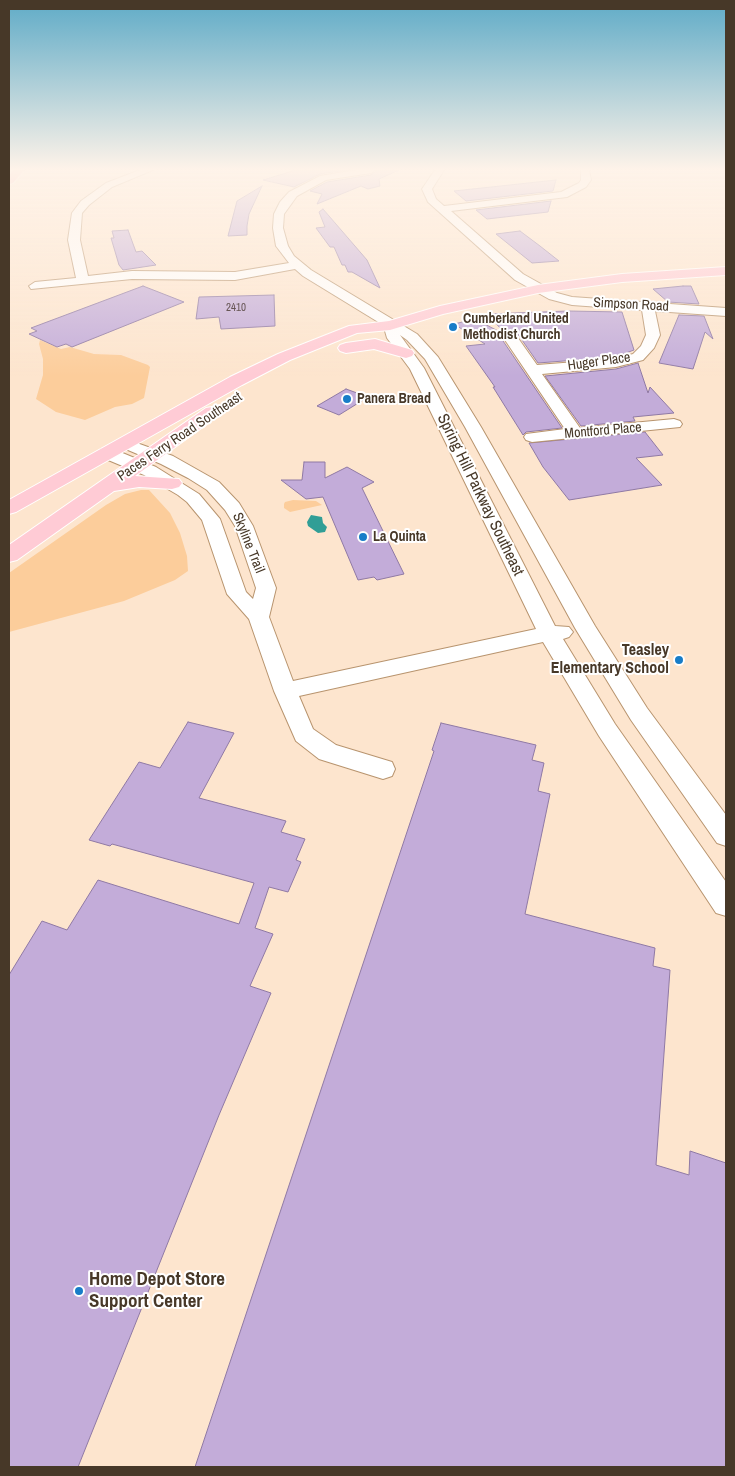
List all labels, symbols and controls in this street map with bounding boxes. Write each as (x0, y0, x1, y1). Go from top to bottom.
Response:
street label: Simpson Road (593, 295, 669, 315)
house number: 2410 (226, 301, 246, 315)
place label: Cumberland United Methodist Church (463, 311, 569, 344)
marker: Cumberland United Methodist Church (447, 321, 459, 333)
street label: Huger Place (567, 349, 631, 375)
street label: Paces Ferry Road Southeast (114, 389, 246, 485)
place label: Panera Bread (357, 391, 431, 407)
marker: Panera Bread (341, 393, 353, 405)
street label: Spring Hill Parkway Southeast (432, 411, 528, 579)
street label: Montford Place (564, 419, 642, 443)
street label: Skyline Trail (228, 510, 268, 576)
place label: La Quinta (373, 529, 426, 545)
marker: La Quinta (357, 531, 369, 543)
place label: Teasley Elementary School (551, 641, 669, 679)
marker: Teasley Elementary School (673, 654, 685, 666)
place label: Home Depot Store Support Center (89, 1269, 225, 1313)
marker: Home Depot Store Support Center (73, 1285, 85, 1297)

